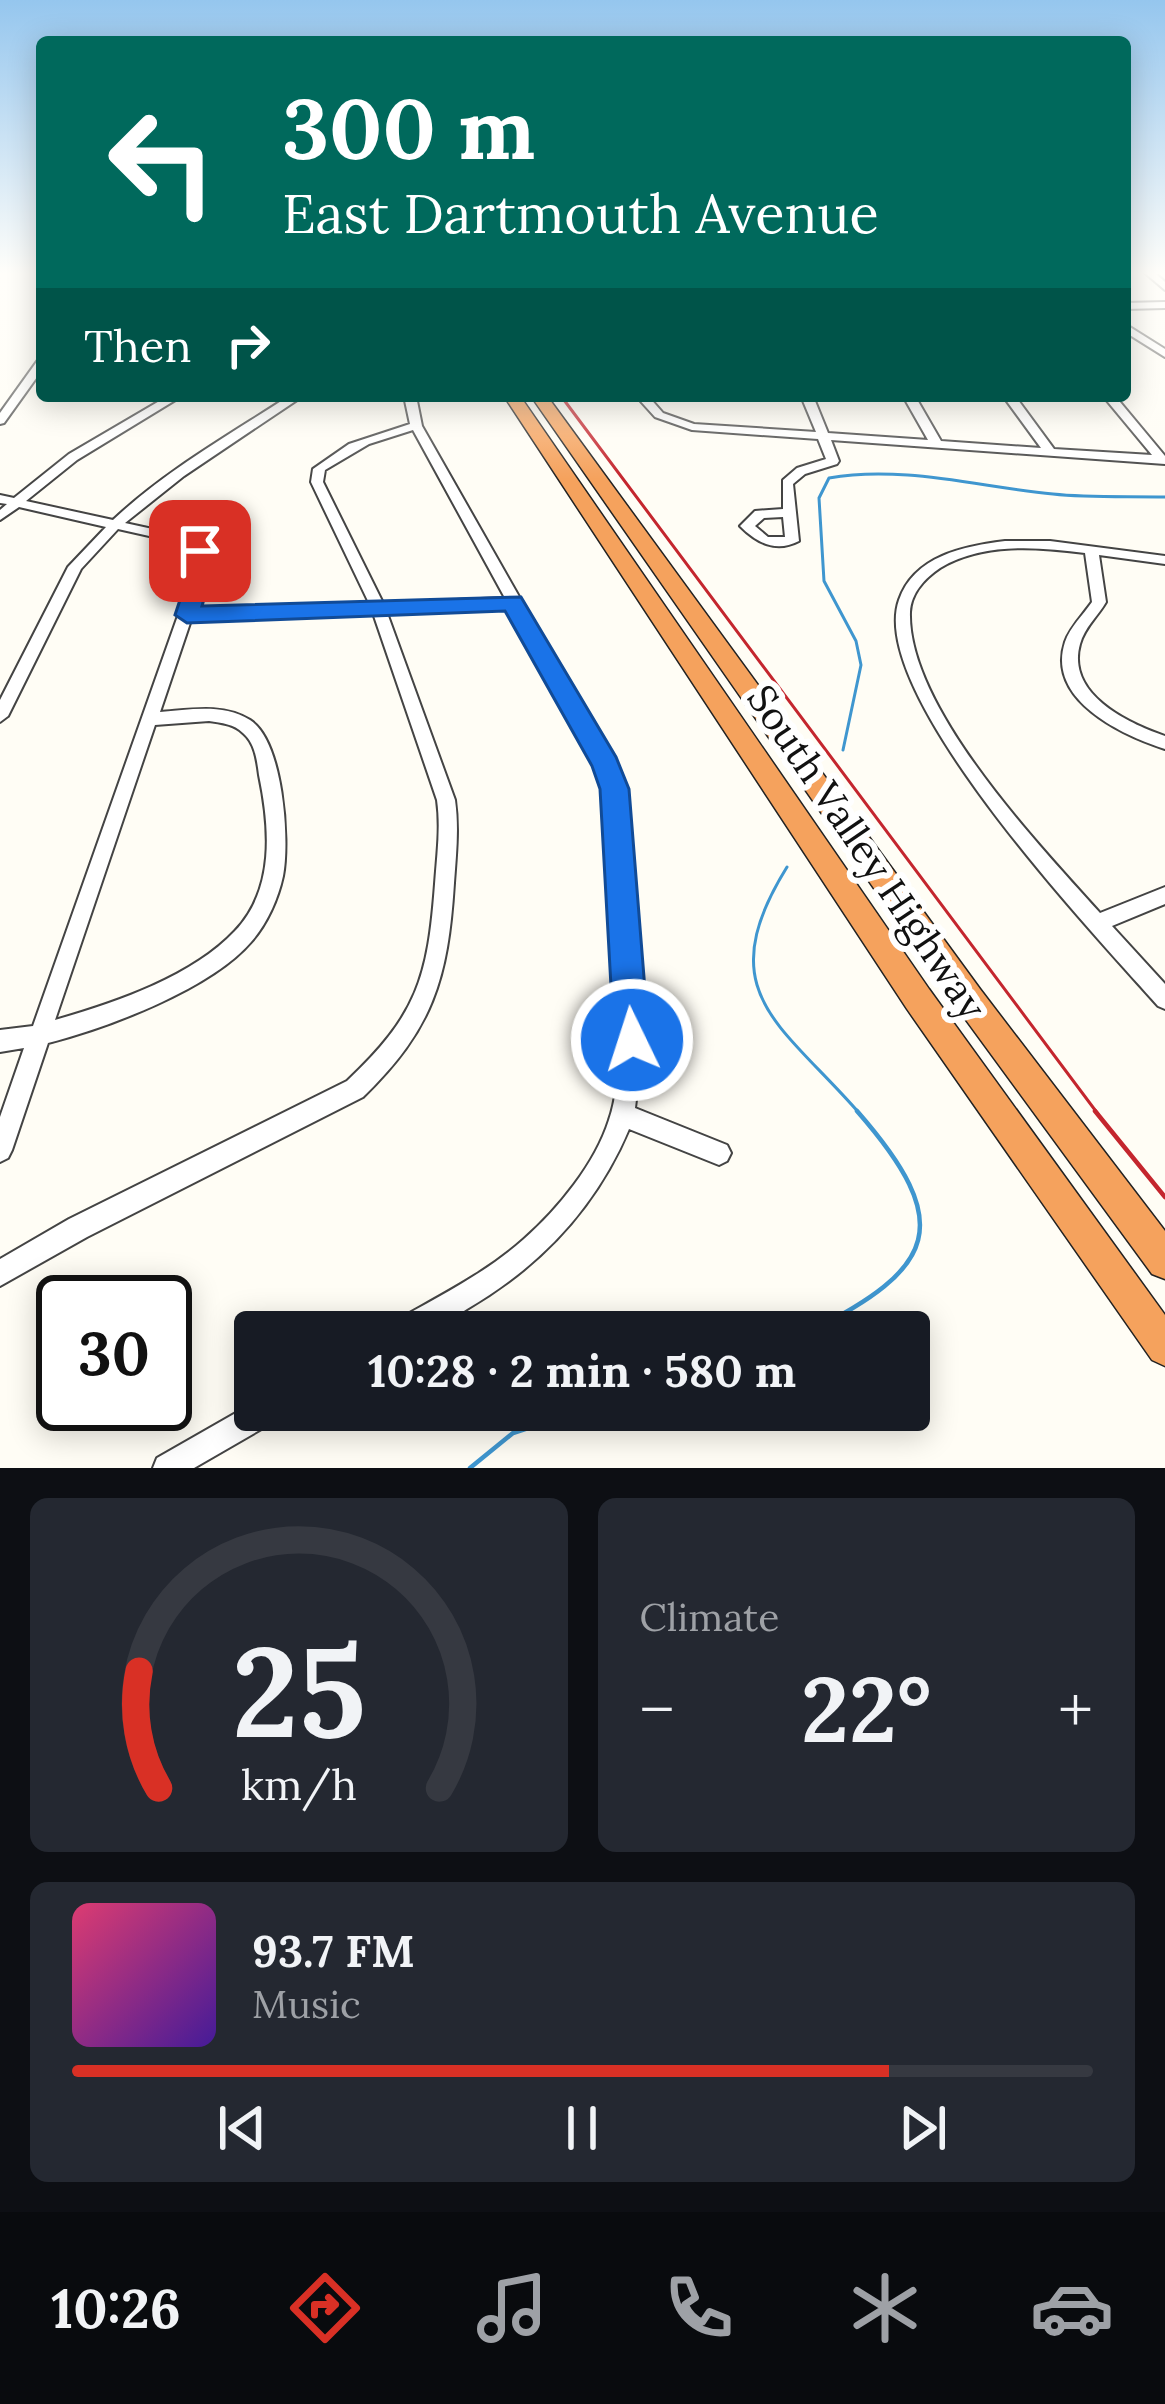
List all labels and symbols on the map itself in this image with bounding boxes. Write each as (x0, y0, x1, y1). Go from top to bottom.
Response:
pin (149, 500, 251, 602)
street label: South Valley Highway (737, 675, 998, 1029)
position arrow (569, 977, 695, 1103)
speed limit sign: 30 (36, 1275, 192, 1431)

